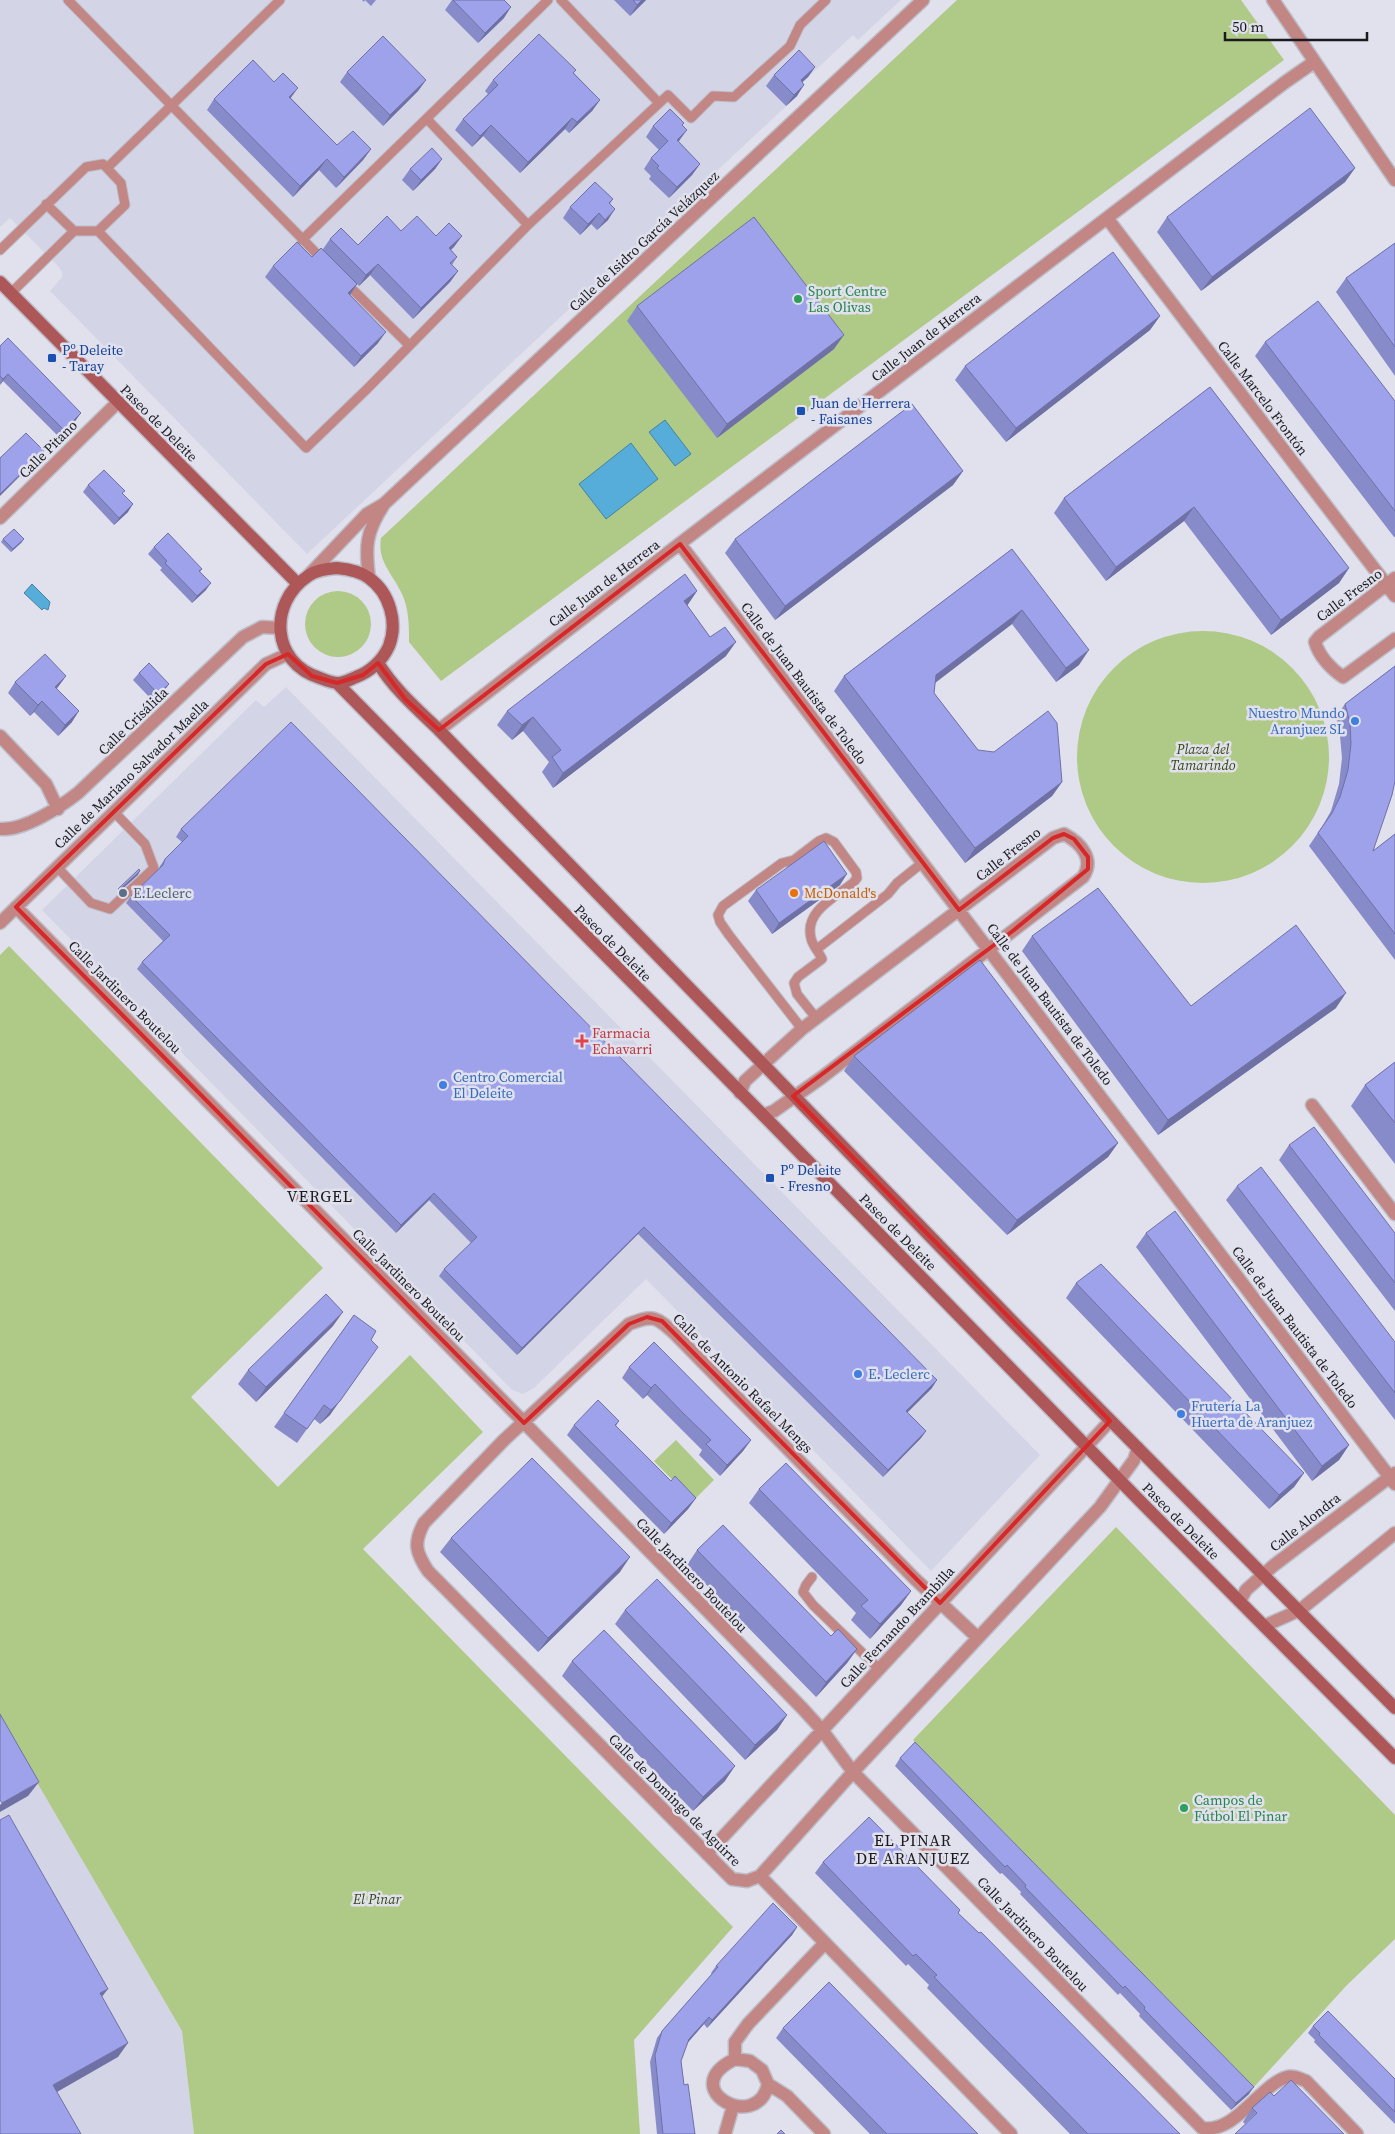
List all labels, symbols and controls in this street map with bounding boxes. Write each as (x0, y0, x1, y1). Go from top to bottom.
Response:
scale bar (1225, 10, 1368, 42)
text: 50 m (1232, 16, 1264, 37)
street label: Calle de Isidro García Velázquez (565, 166, 724, 316)
place label: Sport Centre Las Olivas (808, 281, 887, 317)
street label: Calle Juan de Herrera (867, 287, 986, 386)
marker: Sport Centre Las Olivas (792, 293, 804, 305)
street label: Calle Marcelo Frontón (1213, 336, 1313, 460)
place label: Pº Deleite - Taray (62, 340, 123, 376)
marker: Pº Deleite - Taray (46, 352, 58, 364)
street label: Paseo de Deleite (116, 380, 202, 466)
place label: Juan de Herrera - Faisanes (810, 393, 912, 429)
marker: Juan de Herrera - Faisanes (795, 405, 807, 417)
street label: Calle Pitano (14, 415, 82, 483)
street label: Calle Juan de Herrera (544, 534, 664, 631)
street label: Calle Fresno (1312, 563, 1386, 626)
street label: Calle de Juan Bautista de Toledo (736, 598, 872, 769)
street label: Calle Crisálida (94, 682, 173, 759)
street label: Calle de Mariano Salvador Maella (49, 694, 213, 853)
place label: Nuestro Mundo Aranjuez SL (1248, 703, 1345, 739)
marker: Nuestro Mundo Aranjuez SL (1349, 715, 1361, 727)
park label: Plaza del Tamarindo (1170, 739, 1236, 775)
street label: Calle Fresno (971, 822, 1045, 886)
place label: E.Leclerc (133, 883, 192, 903)
place label: McDonald's (804, 883, 876, 903)
marker: E.Leclerc (117, 887, 129, 899)
marker: McDonald's (788, 887, 800, 899)
street label: Paseo de Deleite (570, 900, 656, 986)
street label: Calle de Juan Bautista de Toledo (982, 919, 1118, 1090)
street label: Calle Jardinero Boutelou (64, 936, 186, 1058)
place label: Farmacia Echavarri (592, 1023, 652, 1059)
marker: Farmacia Echavarri (576, 1035, 588, 1047)
place label: Centro Comercial El Deleite (453, 1067, 563, 1103)
marker: Centro Comercial El Deleite (437, 1079, 449, 1091)
place label: Pº Deleite - Fresno (780, 1160, 841, 1196)
marker: Pº Deleite - Fresno (764, 1172, 776, 1184)
district label: VERGEL (287, 1185, 353, 1207)
street label: Paseo de Deleite (855, 1189, 941, 1275)
street label: Calle Jardinero Boutelou (348, 1224, 470, 1346)
street label: Calle de Juan Bautista de Toledo (1227, 1242, 1363, 1413)
street label: Calle de Antonio Rafael Mengs (669, 1309, 817, 1457)
place label: E. Leclerc (868, 1364, 930, 1384)
marker: E. Leclerc (852, 1368, 864, 1380)
place label: Frutería La Huerta de Aranjuez (1191, 1396, 1313, 1432)
marker: Frutería La Huerta de Aranjuez (1175, 1408, 1187, 1420)
street label: Paseo de Deleite (1138, 1478, 1224, 1564)
street label: Calle Alondra (1265, 1487, 1345, 1556)
street label: Calle Jardinero Boutelou (632, 1513, 752, 1637)
street label: Calle Fernando Brambilla (835, 1561, 959, 1692)
street label: Calle de Domingo de Aguirre (604, 1729, 746, 1871)
place label: Campos de Fútbol El Pinar (1194, 1790, 1288, 1826)
marker: Campos de Fútbol El Pinar (1178, 1802, 1190, 1814)
district label: EL PINAR DE ARANJUEZ (856, 1829, 970, 1869)
street label: Calle Jardinero Boutelou (973, 1872, 1093, 1996)
park label: El Pinar (352, 1889, 402, 1909)

